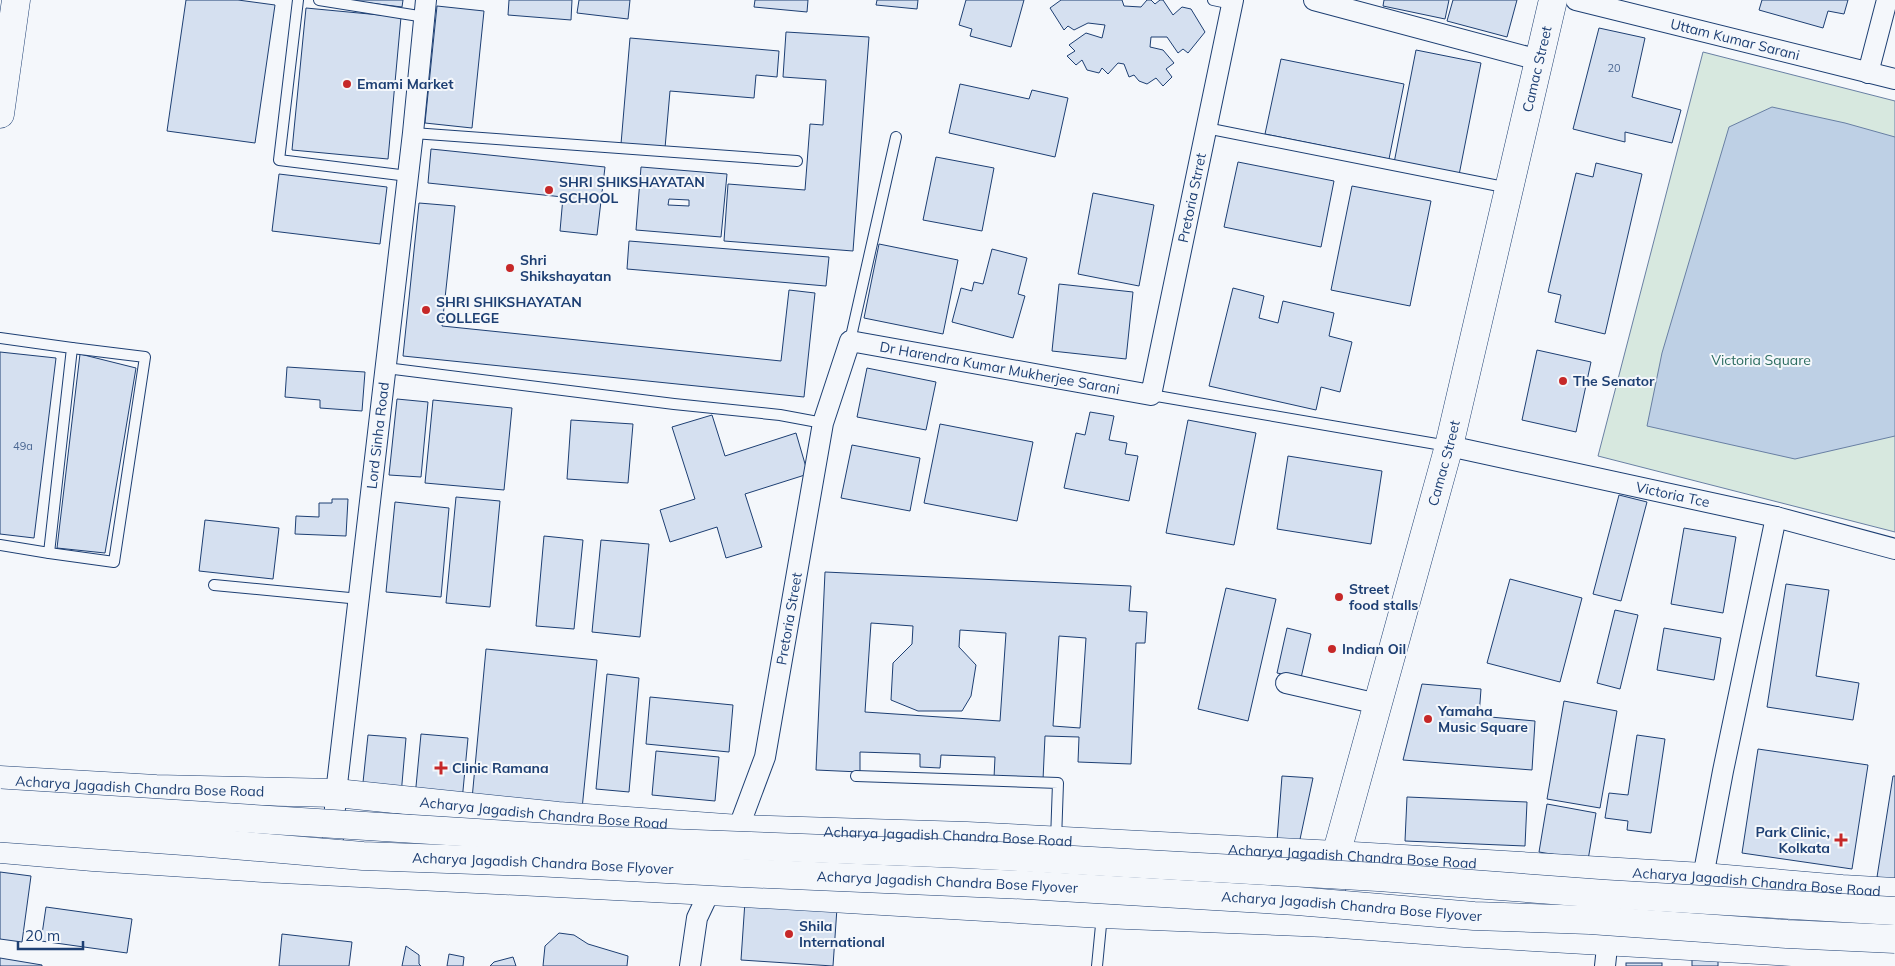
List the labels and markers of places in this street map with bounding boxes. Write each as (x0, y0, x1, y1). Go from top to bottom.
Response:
place label: Emami Market (357, 75, 454, 93)
marker: Emami Market (341, 78, 353, 90)
place label: SHRI SHIKSHAYATAN SCHOOL (559, 173, 705, 207)
marker: SHRI SHIKSHAYATAN SCHOOL (543, 184, 555, 196)
place label: Shri Shikshayatan (520, 251, 611, 285)
marker: Shri Shikshayatan (504, 262, 516, 274)
place label: SHRI SHIKSHAYATAN COLLEGE (436, 293, 582, 327)
marker: SHRI SHIKSHAYATAN COLLEGE (420, 304, 432, 316)
place label: The Senator (1573, 372, 1655, 390)
marker: The Senator (1557, 375, 1569, 387)
place label: Street food stalls (1349, 580, 1418, 614)
marker: Street food stalls (1333, 591, 1345, 603)
place label: Indian Oil (1342, 640, 1406, 658)
marker: Indian Oil (1326, 643, 1338, 655)
place label: Yamaha Music Square (1437, 702, 1528, 736)
marker: Yamaha Music Square (1422, 713, 1434, 725)
place label: Clinic Ramana (452, 759, 549, 777)
marker: Clinic Ramana (434, 761, 448, 775)
place label: Park Clinic, Kolkata (1756, 823, 1830, 857)
marker: Park Clinic, Kolkata (1834, 833, 1848, 847)
place label: Shila International (799, 917, 885, 951)
marker: Shila International (783, 928, 795, 940)

